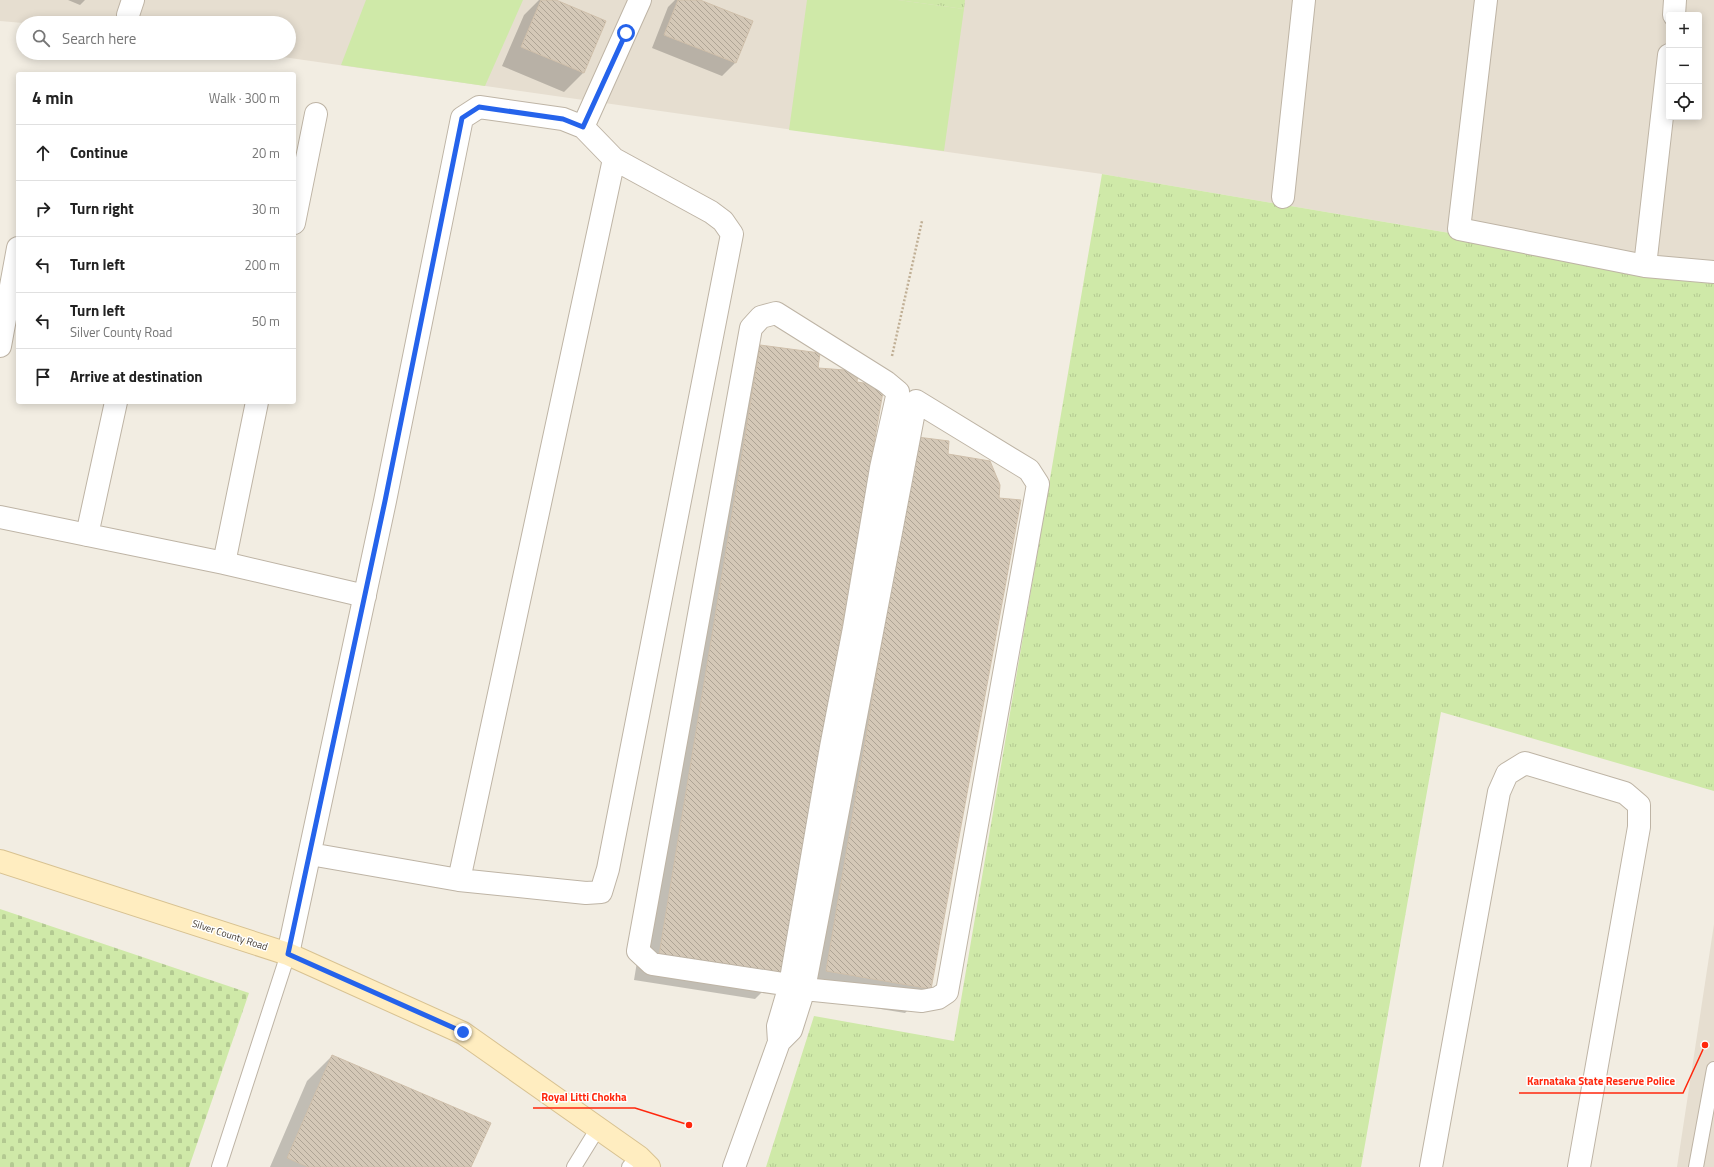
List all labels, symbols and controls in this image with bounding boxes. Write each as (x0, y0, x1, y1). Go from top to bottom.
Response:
map controls (1666, 12, 1702, 120)
button: + (1666, 12, 1702, 48)
search box (16, 16, 296, 60)
route start (617, 24, 635, 42)
icon: search (30, 27, 52, 49)
text: Search here (62, 27, 136, 50)
button: − (1666, 48, 1702, 84)
button: locate (1666, 84, 1702, 120)
text: 4 min (32, 85, 73, 111)
text: Walk · 300 m (209, 88, 280, 108)
text: Continue (70, 141, 128, 164)
icon: ahead (32, 142, 54, 164)
text: 20 m (252, 143, 280, 163)
text: Turn right (70, 197, 134, 220)
icon: right (32, 198, 54, 220)
text: 30 m (252, 199, 280, 219)
text: Turn left (70, 253, 125, 276)
icon: left (32, 254, 54, 276)
text: 200 m (244, 255, 280, 275)
text: Turn left (70, 299, 125, 322)
icon: left (32, 310, 54, 332)
text: 50 m (252, 311, 280, 331)
text: Silver County Road (70, 322, 172, 342)
text: Arrive at destination (70, 365, 203, 388)
icon: arrive (32, 366, 54, 388)
street label: Silver County Road (190, 916, 270, 954)
route end (454, 1023, 472, 1041)
callout: Karnataka State Reserve Police (1519, 1070, 1683, 1093)
text: Karnataka State Reserve Police (1527, 1073, 1675, 1089)
callout: Royal Litti Chokha (533, 1085, 635, 1108)
text: Royal Litti Chokha (541, 1089, 627, 1105)

